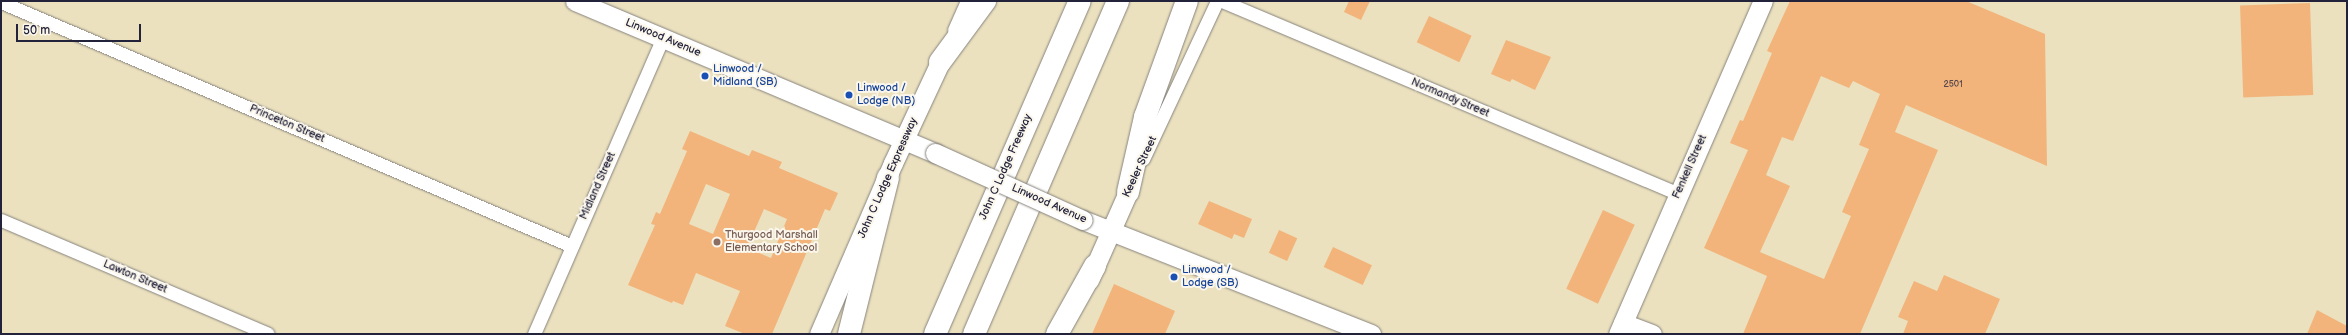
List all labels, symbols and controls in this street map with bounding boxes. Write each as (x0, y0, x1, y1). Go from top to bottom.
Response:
scale bar (18, 16, 143, 42)
street label: Linwood Avenue (623, 16, 703, 60)
text: 50 m (23, 23, 50, 38)
place label: Linwood / Midland (SB) (713, 63, 778, 89)
marker: Linwood / Midland (SB) (700, 71, 710, 81)
street label: Normandy Street (1409, 75, 1491, 121)
house number: 2501 (1943, 80, 1963, 90)
place label: Linwood / Lodge (NB) (857, 82, 915, 108)
marker: Linwood / Lodge (NB) (844, 90, 854, 100)
street label: Princeton Street (247, 102, 327, 146)
street label: John C Lodge Freeway (977, 112, 1035, 222)
street label: John C Lodge Expressway (855, 116, 921, 240)
street label: Fenkell Street (1670, 133, 1710, 201)
street label: Keeler Street (1120, 134, 1160, 200)
street label: Midland Street (577, 150, 619, 222)
street label: Linwood Avenue (1009, 181, 1089, 227)
place label: Thurgood Marshall Elementary School (725, 229, 818, 255)
marker: Thurgood Marshall Elementary School (712, 237, 722, 247)
street label: Lawton Street (101, 258, 169, 296)
place label: Linwood / Lodge (SB) (1182, 264, 1239, 290)
marker: Linwood / Lodge (SB) (1169, 272, 1179, 282)

